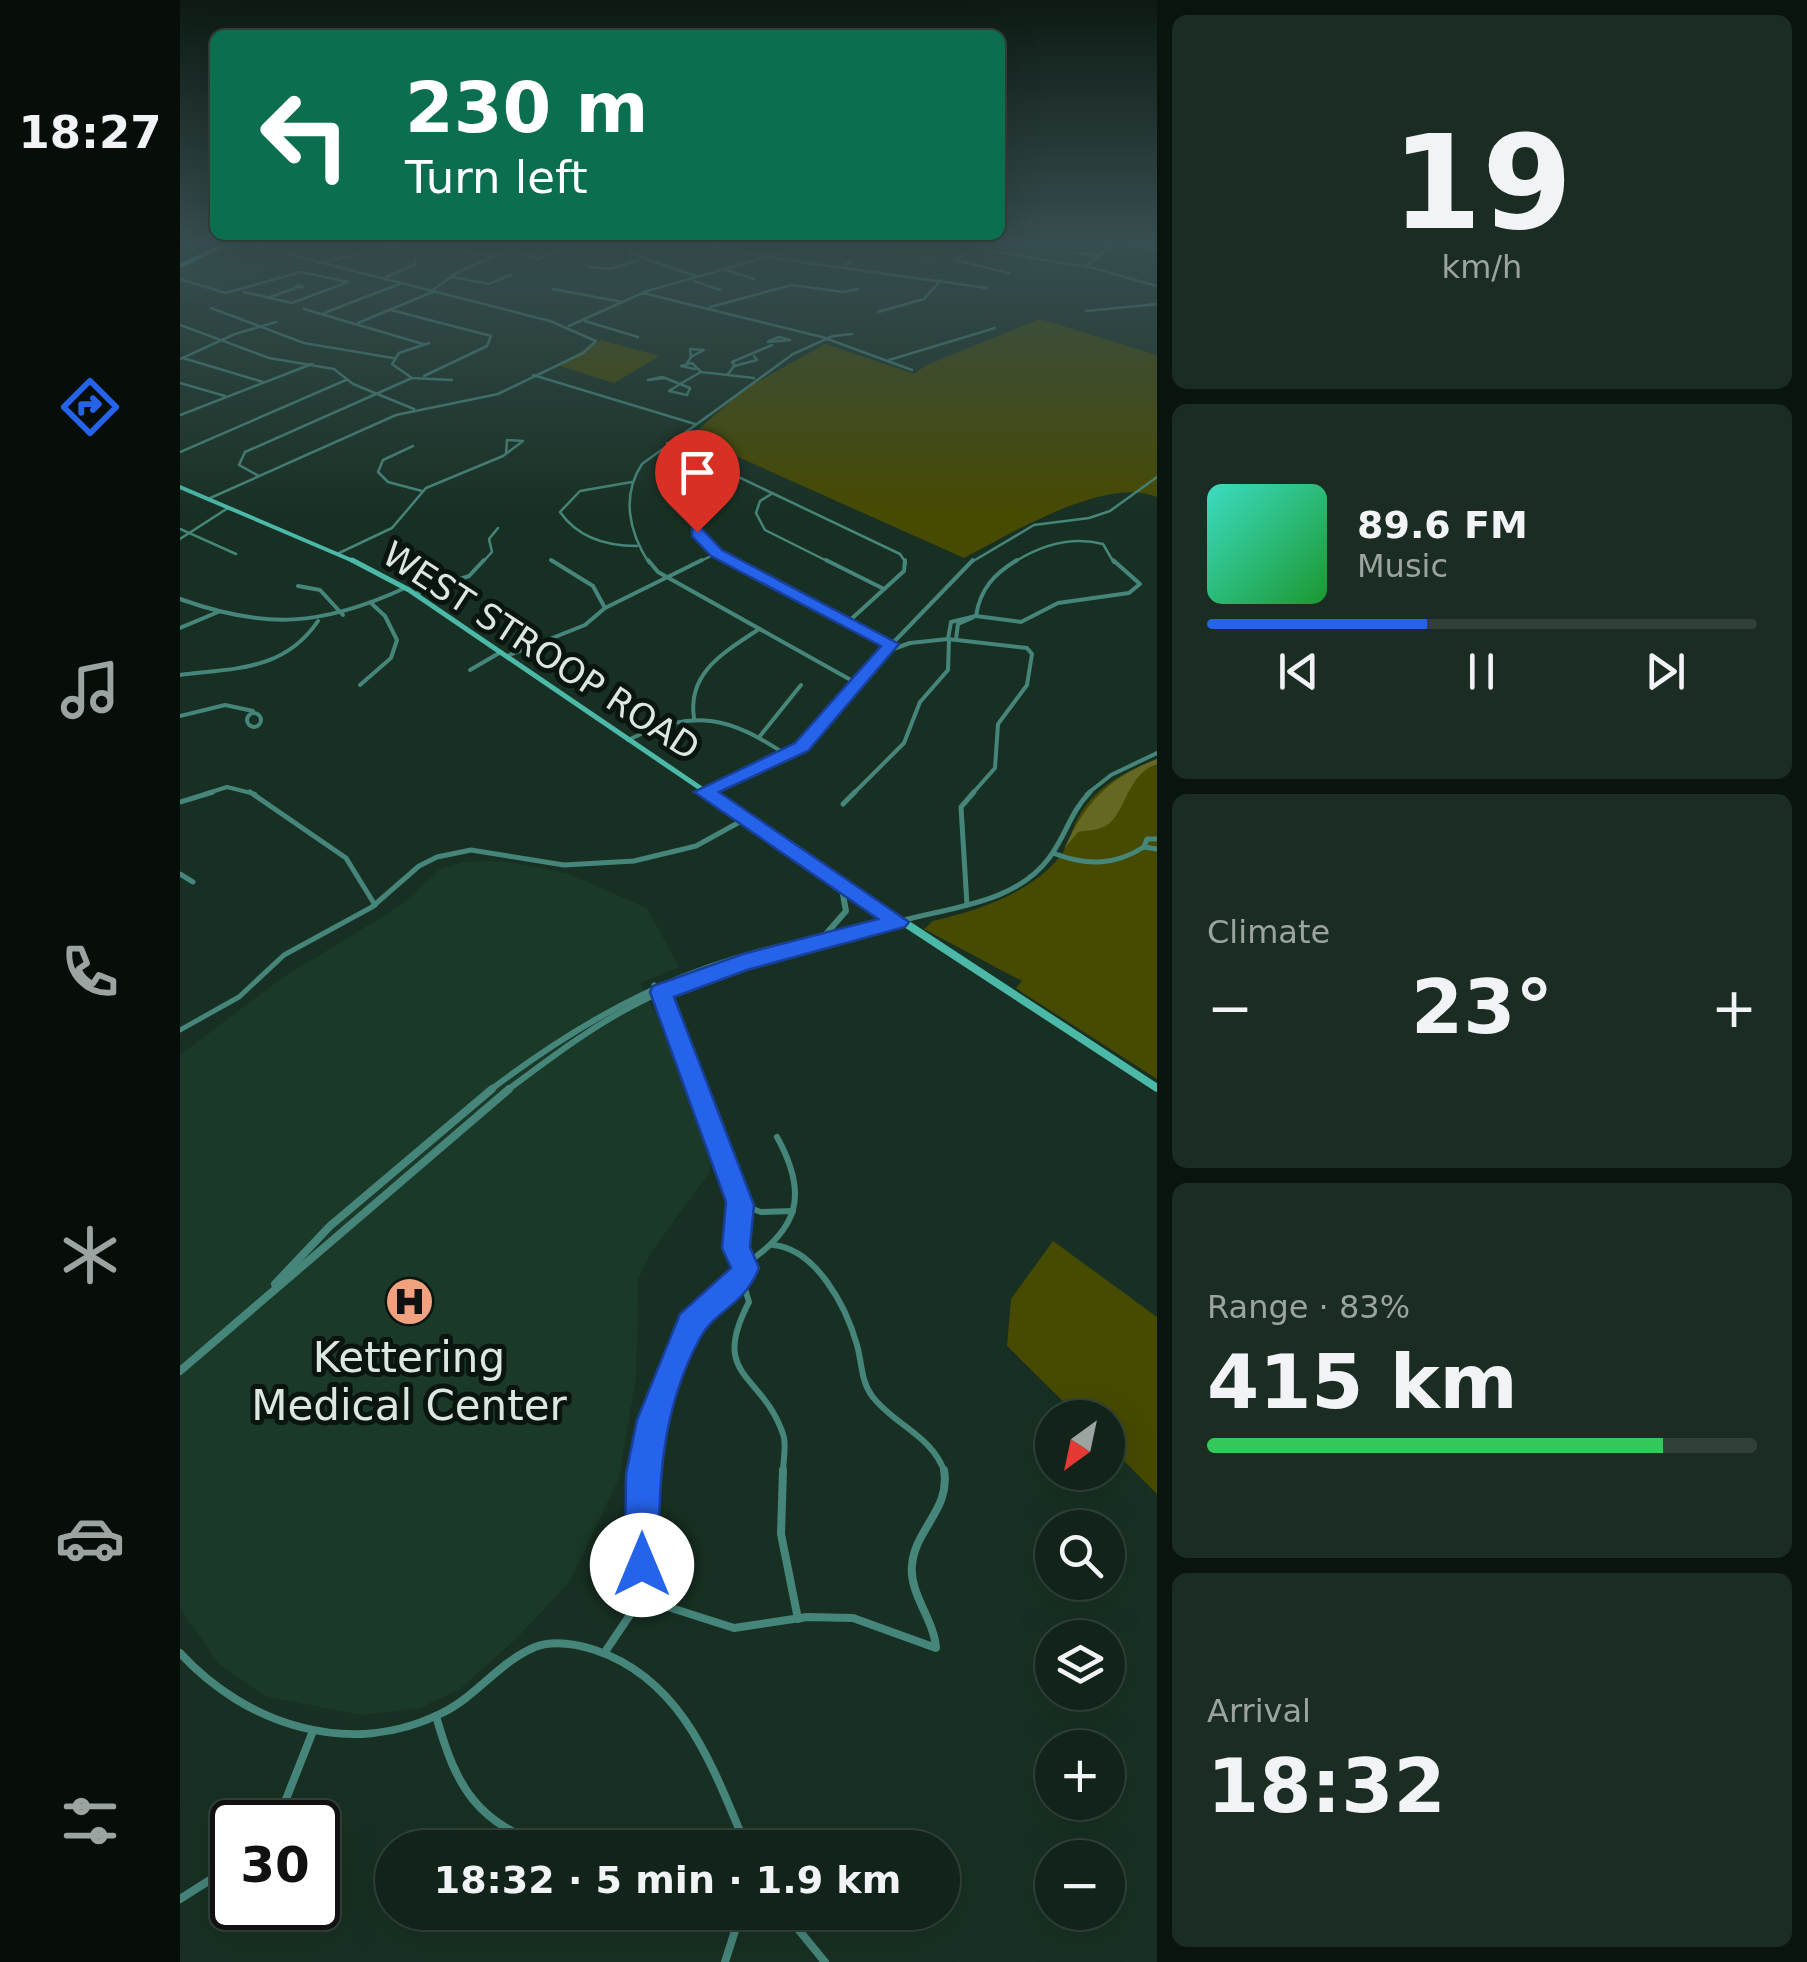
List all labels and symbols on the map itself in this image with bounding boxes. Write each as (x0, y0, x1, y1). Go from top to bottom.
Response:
pin (655, 430, 740, 533)
street label: WEST STROOP ROAD (375, 534, 707, 768)
hospital icon: Kettering Medical Center (383, 1275, 435, 1327)
place label: Kettering Medical Center (251, 1333, 568, 1430)
north arrow (1035, 1400, 1125, 1490)
position arrow (590, 1513, 694, 1617)
speed limit sign: 30 (210, 1800, 340, 1930)

